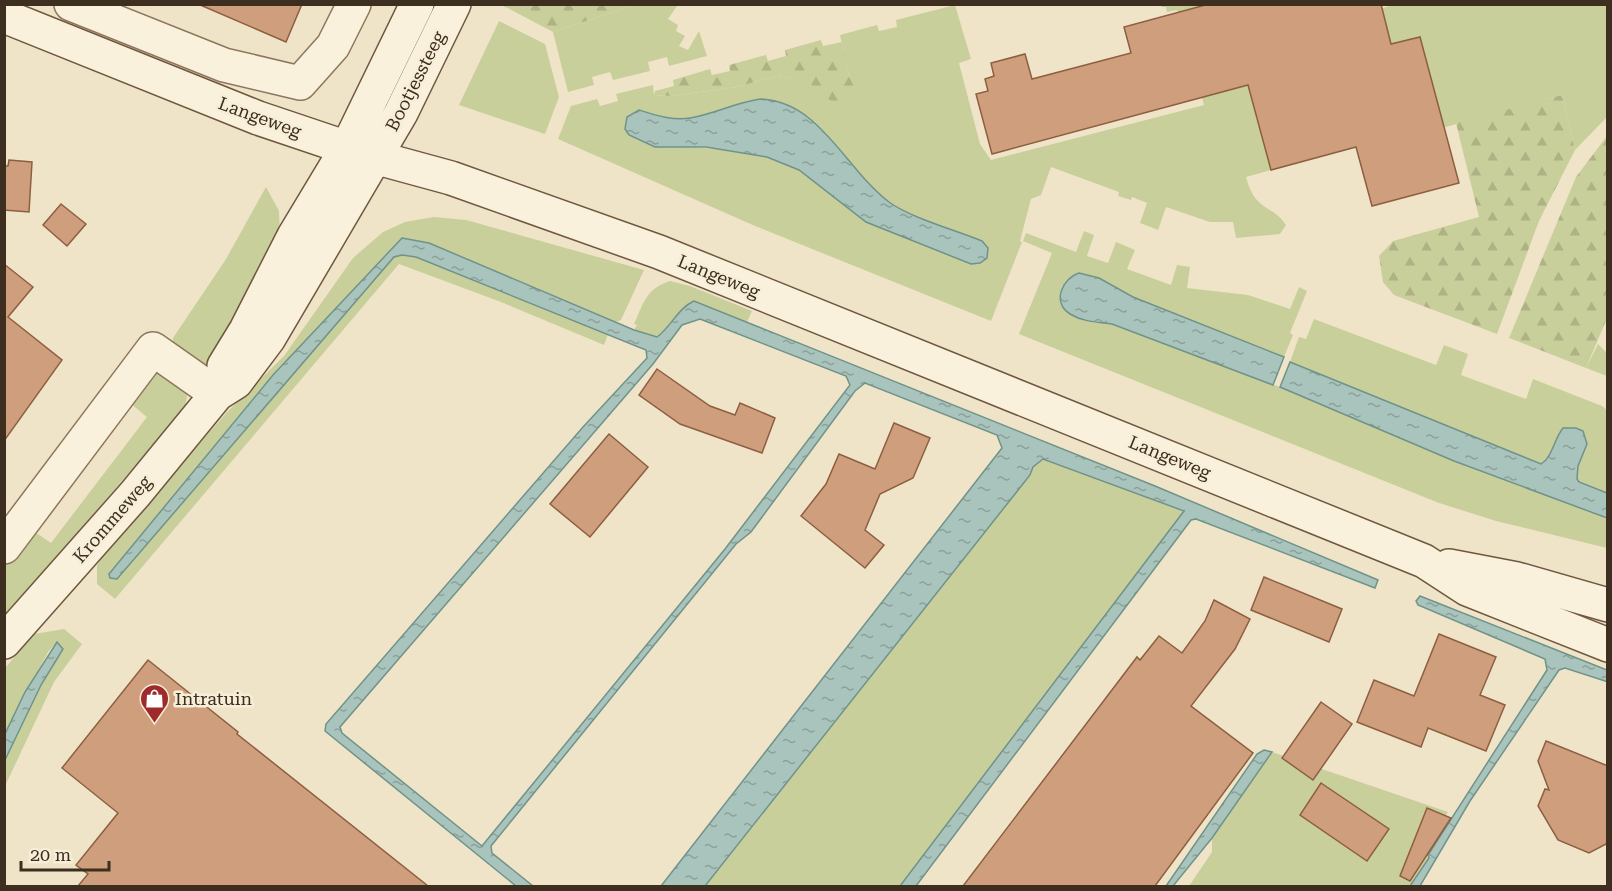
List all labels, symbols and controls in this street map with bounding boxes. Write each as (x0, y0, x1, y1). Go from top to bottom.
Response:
street label: Bootjessteeg (381, 27, 450, 135)
street label: Langeweg (216, 92, 305, 142)
street label: Langeweg (675, 250, 764, 302)
street label: Langeweg (1126, 431, 1215, 483)
street label: Krommeweg (68, 471, 156, 567)
shop icon: Intratuin (138, 682, 170, 724)
place label: Intratuin (175, 688, 253, 709)
scale bar (21, 834, 110, 872)
text: 20 m (30, 844, 71, 865)

